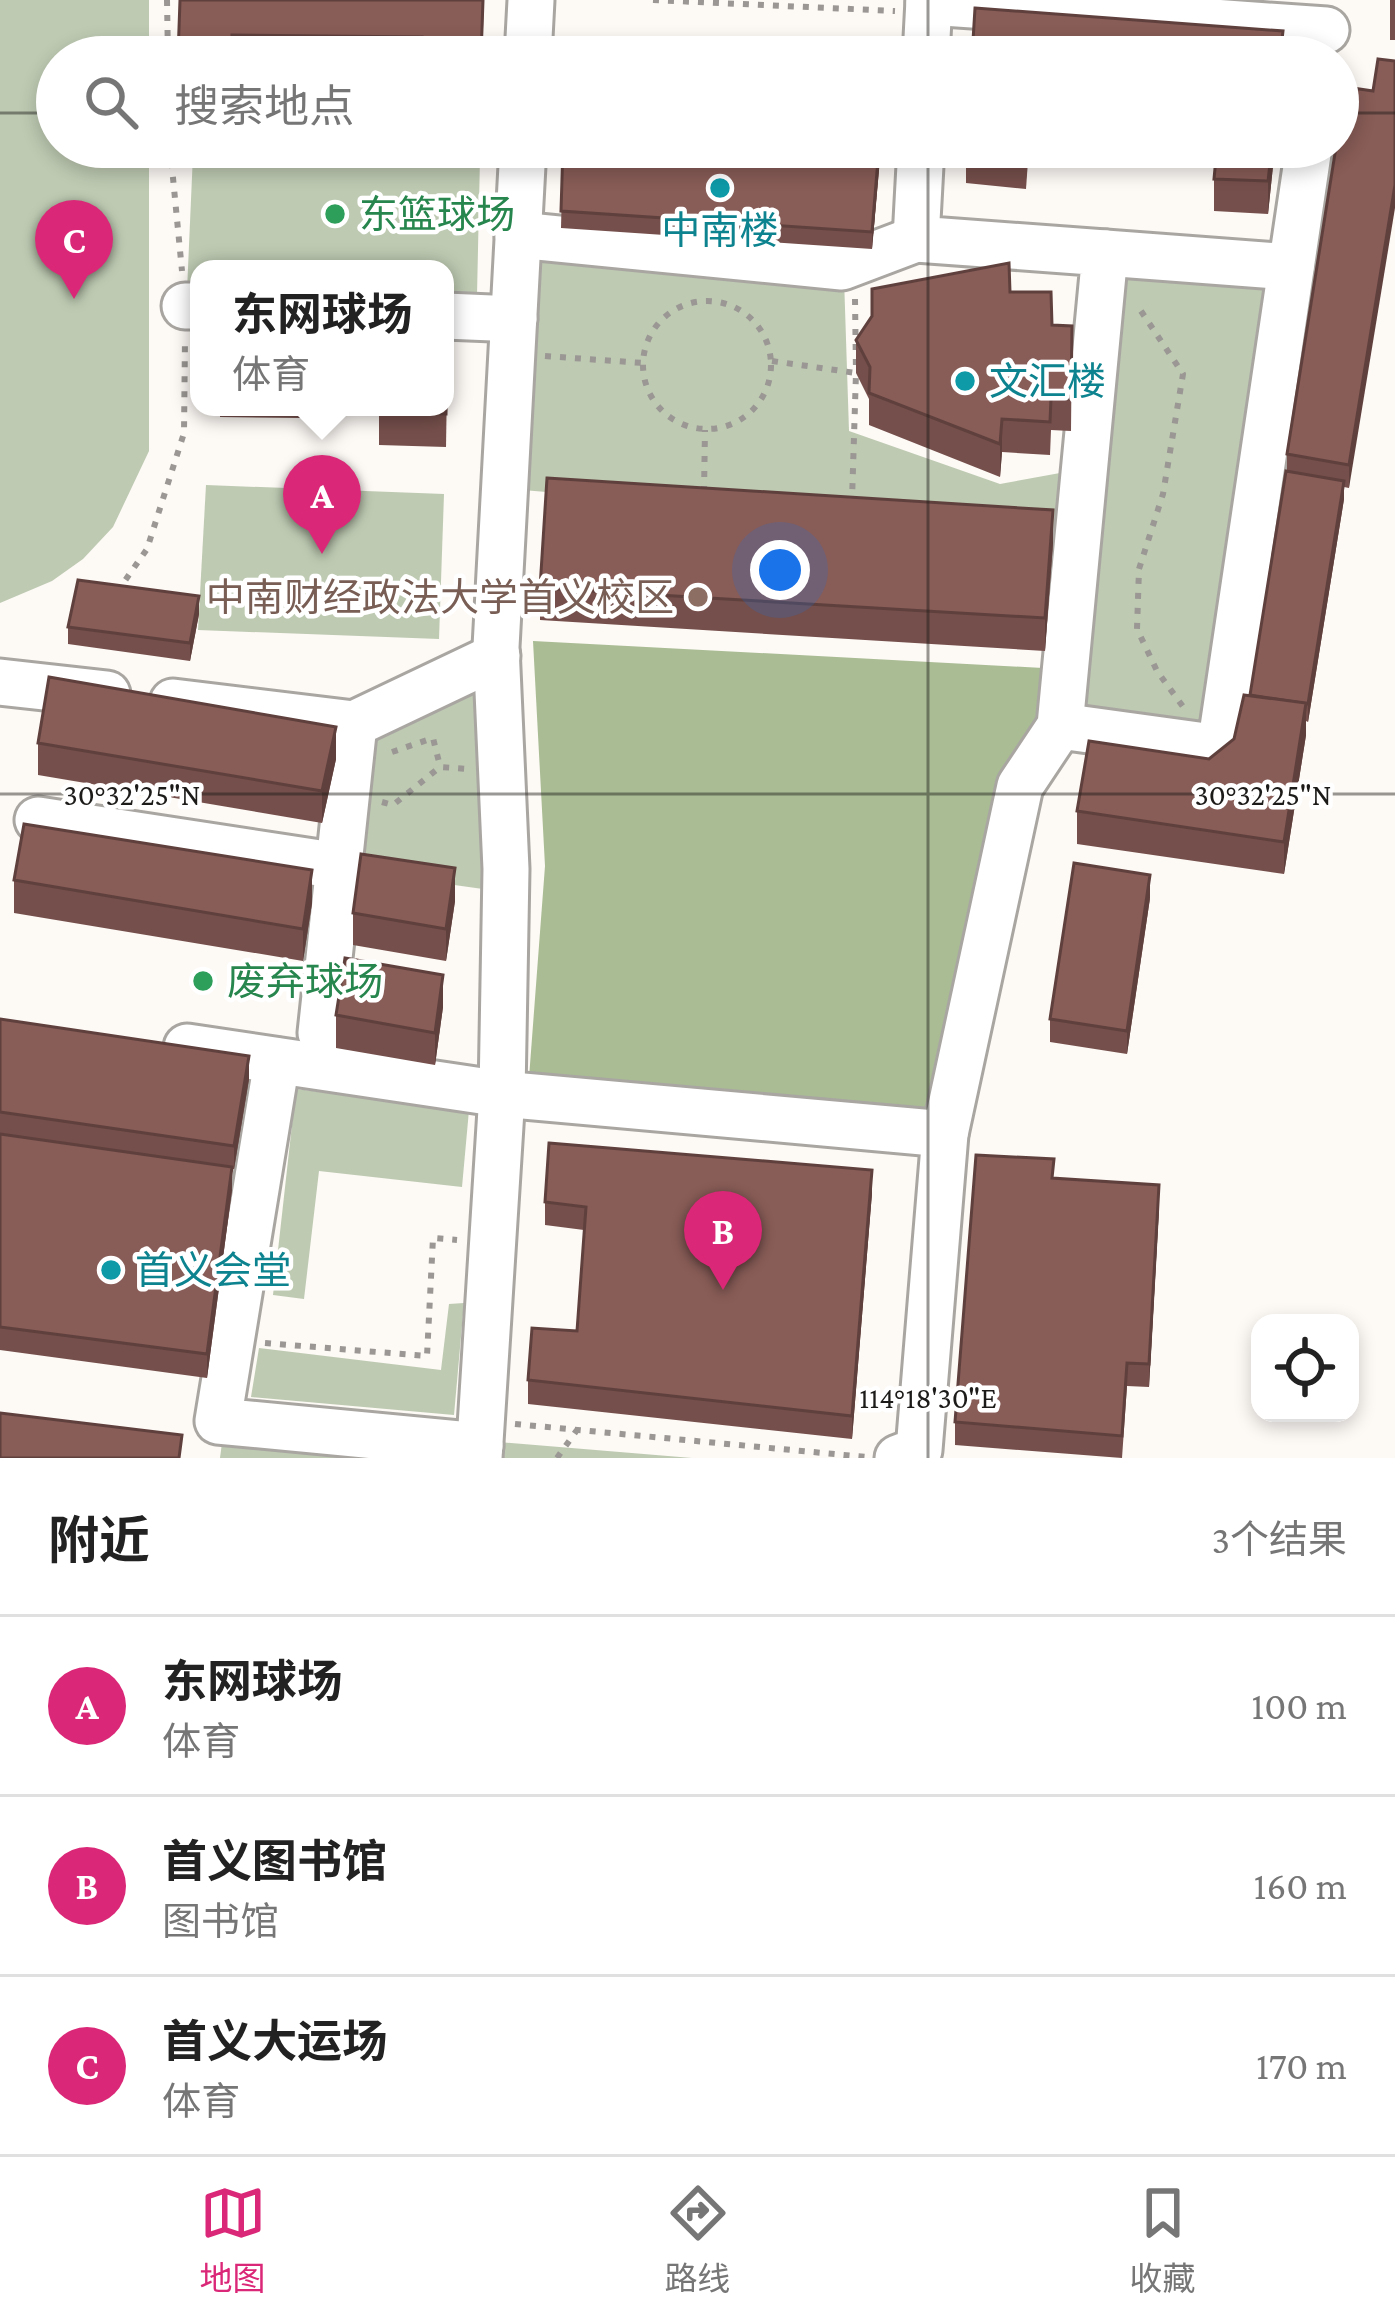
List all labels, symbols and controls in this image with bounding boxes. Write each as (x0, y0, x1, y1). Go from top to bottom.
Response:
search box (36, 36, 1359, 168)
icon: search (78, 69, 144, 135)
text: 搜索地点 (174, 82, 354, 132)
marker: 中南楼 (707, 175, 733, 201)
place label: 东篮球场 (359, 193, 515, 236)
pin: C (35, 200, 113, 299)
marker: 东篮球场 (322, 201, 348, 227)
place label: 中南楼 (661, 209, 779, 252)
popup (190, 260, 454, 416)
text: 东网球场 (232, 290, 412, 340)
text: 体育 (232, 353, 310, 396)
place label: 文汇楼 (989, 360, 1106, 403)
marker: 文汇楼 (952, 368, 978, 394)
pin: A (283, 455, 361, 554)
your location (750, 540, 810, 600)
place label: 中南财经政法大学首义校区 (206, 576, 674, 619)
marker: 中南财经政法大学首义校区 (685, 584, 711, 610)
text: 30°32'25"N (63, 778, 201, 811)
text: 30°32'25"N (1194, 778, 1332, 811)
place label: 废弃球场 (227, 960, 383, 1003)
marker: 废弃球场 (190, 968, 216, 994)
pin: B (684, 1191, 762, 1290)
place label: 首义会堂 (135, 1249, 291, 1292)
marker: 首义会堂 (98, 1257, 124, 1283)
map controls (1251, 1314, 1359, 1422)
button: locate (1251, 1314, 1359, 1422)
text: 114°18'30"E (859, 1381, 997, 1414)
text: 附近 (48, 1512, 150, 1569)
text: 3个结果 (1211, 1518, 1347, 1561)
text: 东网球场 (162, 1657, 342, 1707)
text: A (75, 1684, 99, 1727)
text: 100 m (1251, 1684, 1347, 1727)
text: 体育 (162, 1720, 240, 1763)
text: 首义图书馆 (162, 1837, 387, 1887)
text: B (76, 1864, 98, 1907)
text: 160 m (1254, 1864, 1347, 1907)
text: 图书馆 (162, 1900, 279, 1943)
text: 首义大运场 (162, 2017, 387, 2067)
text: C (75, 2044, 99, 2087)
text: 170 m (1256, 2044, 1347, 2087)
text: 体育 (162, 2080, 240, 2123)
tab: 地图 (200, 2180, 266, 2300)
tab: 路线 (665, 2180, 731, 2300)
tab: 收藏 (1130, 2180, 1196, 2300)

